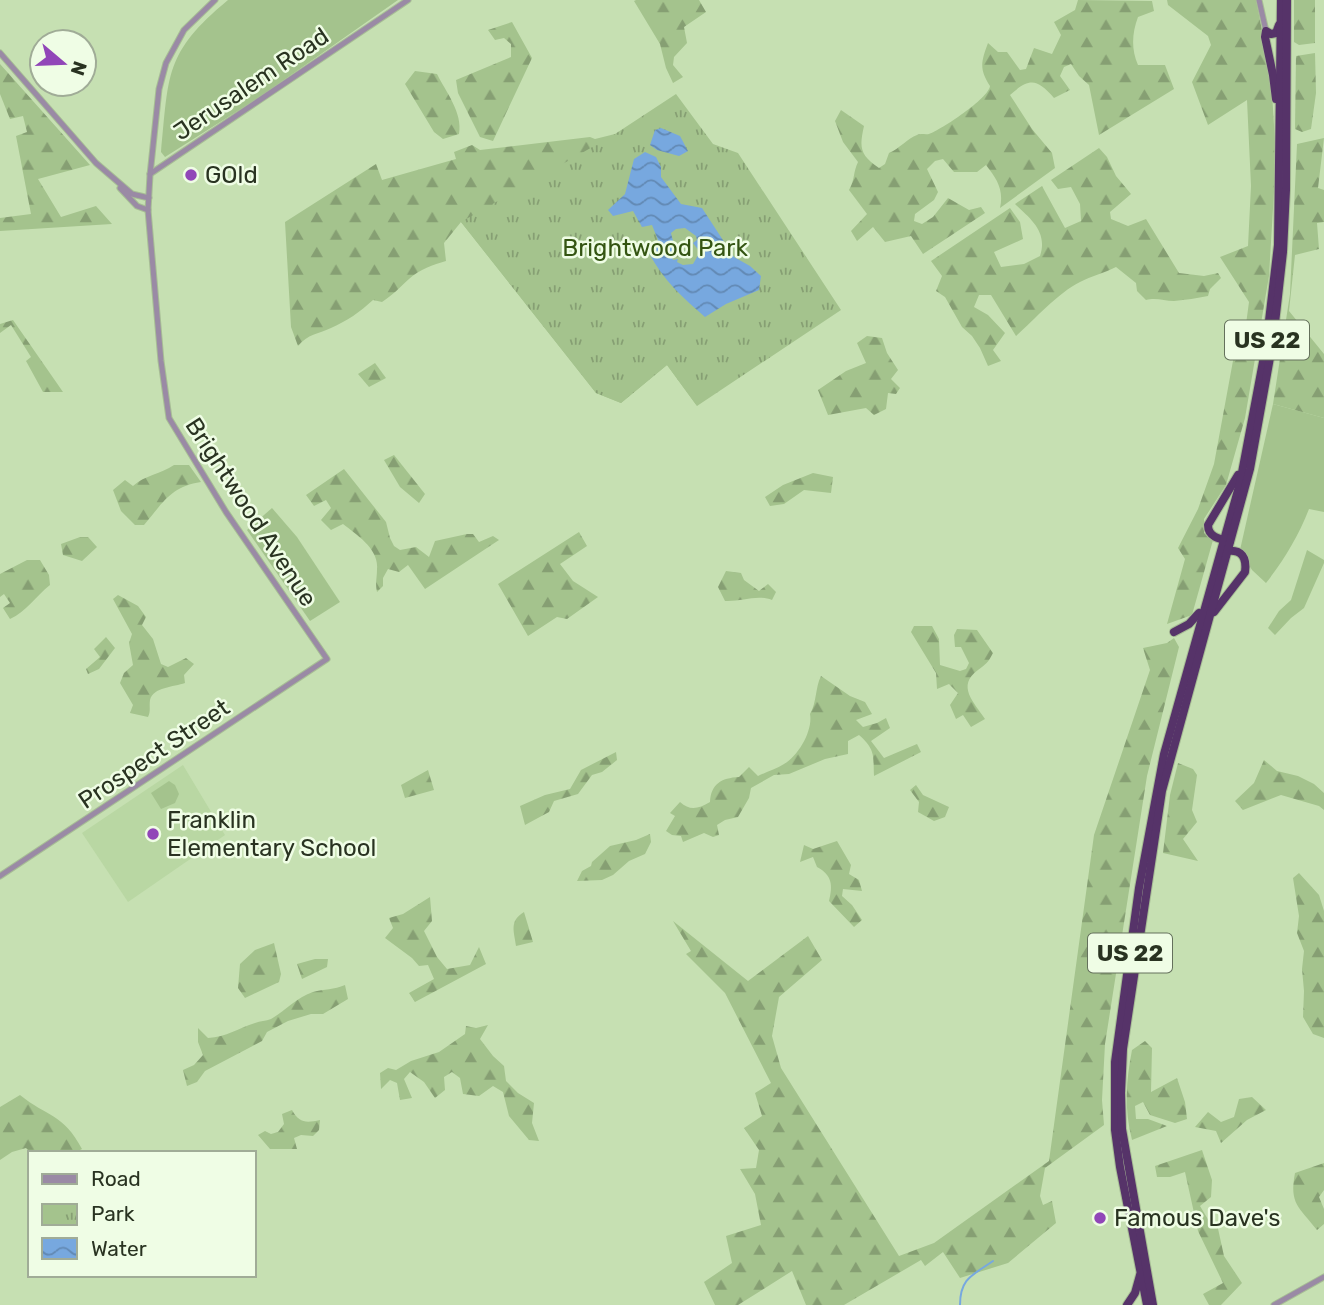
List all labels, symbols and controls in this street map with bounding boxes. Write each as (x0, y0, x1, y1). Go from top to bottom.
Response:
street label: Jerusalem Road (168, 22, 334, 146)
north arrow (28, 28, 98, 98)
text: N (66, 58, 92, 79)
place label: GOld (205, 161, 258, 189)
marker: GOld (183, 167, 199, 183)
park label: Brightwood Park (562, 234, 748, 262)
road number: US 22 (1225, 320, 1309, 360)
street label: Brightwood Avenue (180, 412, 322, 612)
street label: Prospect Street (73, 693, 235, 815)
place label: Franklin Elementary School (167, 806, 376, 862)
marker: Franklin Elementary School (145, 826, 161, 842)
road number: US 22 (1088, 934, 1172, 972)
legend (28, 1151, 256, 1277)
text: Road (91, 1166, 141, 1191)
text: Park (91, 1201, 135, 1226)
place label: Famous Dave's (1114, 1204, 1280, 1232)
marker: Famous Dave's (1092, 1210, 1108, 1226)
text: Water (91, 1236, 147, 1261)

